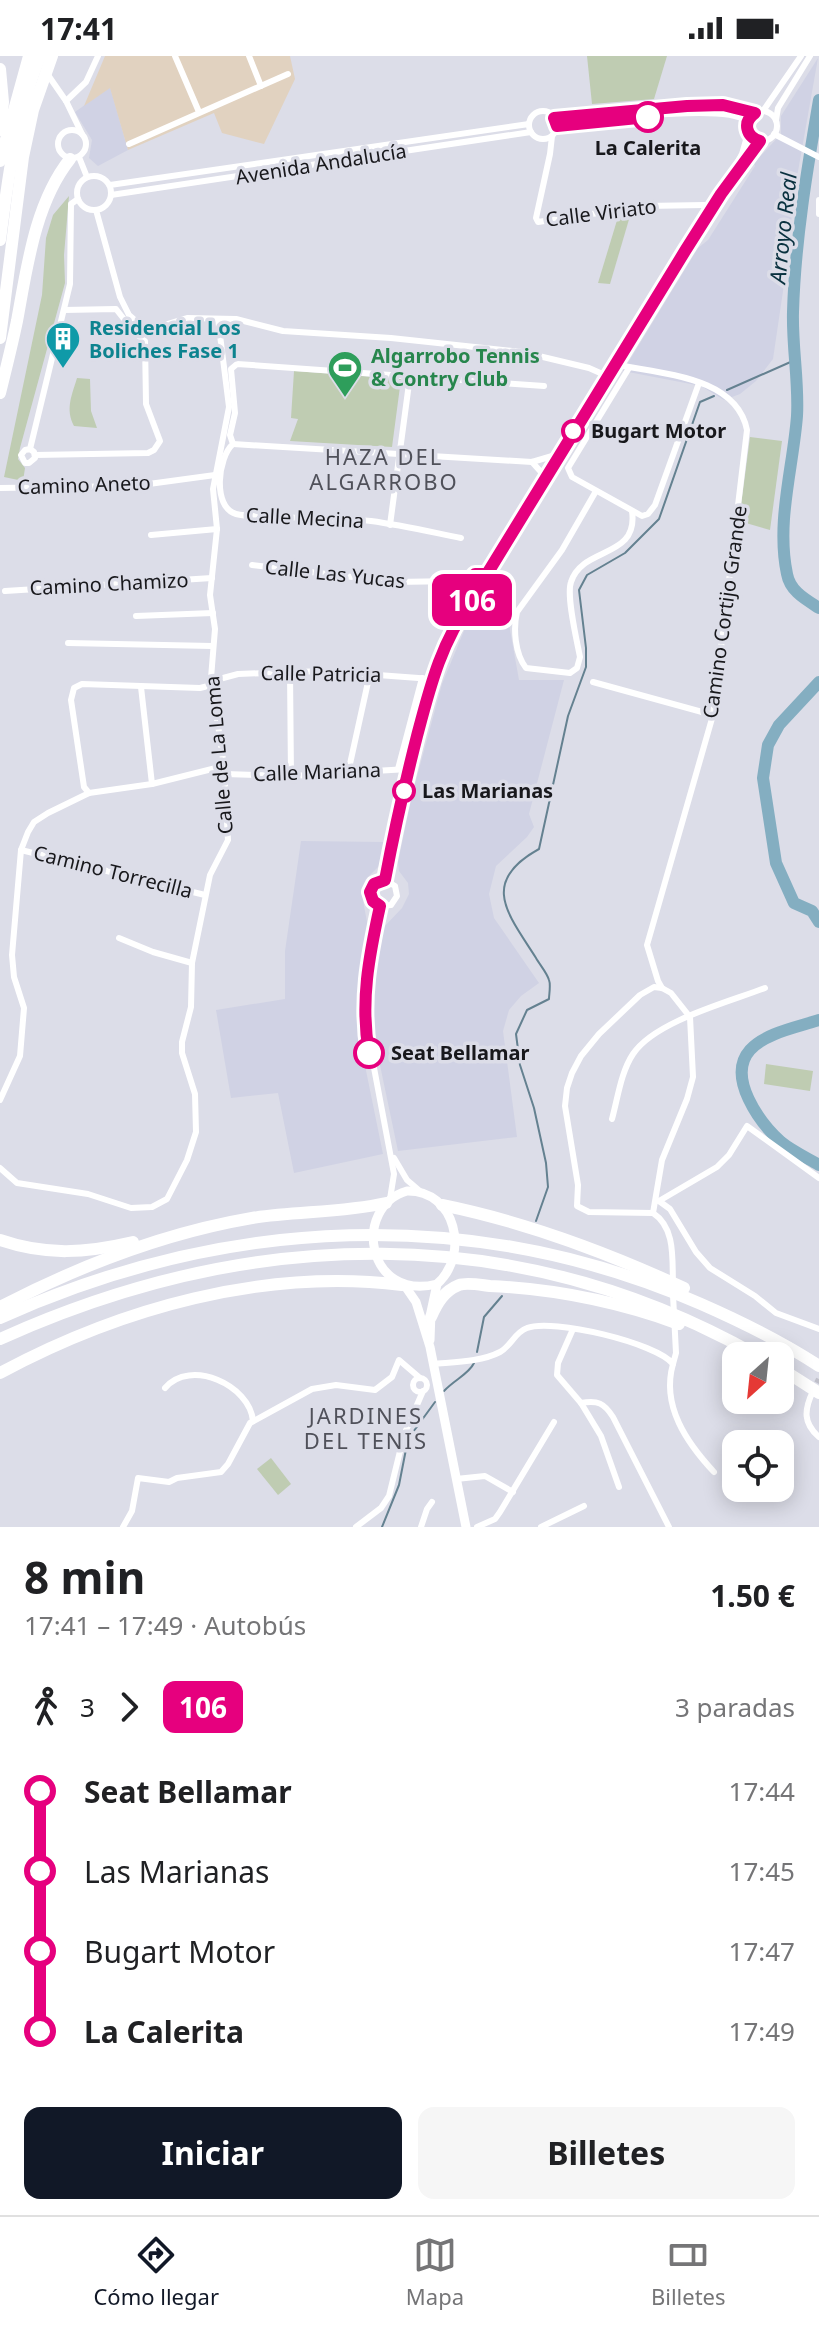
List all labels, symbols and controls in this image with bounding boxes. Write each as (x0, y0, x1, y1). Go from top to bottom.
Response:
text: 17:41 (40, 8, 117, 49)
marker: La Calerita (633, 102, 663, 132)
place label: La Calerita (595, 134, 701, 161)
street label: Avenida Andalucía (234, 137, 408, 190)
water label: Arroyo Real (761, 170, 803, 287)
street label: Calle Viriato (544, 192, 658, 233)
place label: Residencial Los Boliches Fase 1 (89, 314, 241, 364)
building icon: Residencial Los Boliches Fase 1 (44, 320, 82, 370)
place label: Algarrobo Tennis & Contry Club (371, 342, 540, 392)
sports icon: Algarrobo Tennis & Contry Club (326, 349, 364, 399)
place label: Bugart Motor (591, 417, 726, 444)
marker: Bugart Motor (562, 420, 584, 442)
district label: HAZA DEL ALGARROBO (309, 441, 459, 496)
street label: Camino Aneto (17, 469, 151, 500)
street label: Calle Mecina (245, 501, 365, 534)
street label: Camino Cortijo Grande (696, 504, 753, 720)
street label: Calle Las Yucas (264, 553, 406, 594)
street label: Camino Chamizo (29, 566, 189, 601)
line badge: 106 (426, 574, 518, 626)
text: 106 (448, 581, 496, 619)
street label: Calle Patricia (260, 659, 382, 688)
street label: Calle de La Loma (198, 675, 239, 835)
street label: Calle Mariana (252, 756, 382, 787)
place label: Las Marianas (422, 777, 553, 804)
marker: Las Marianas (393, 780, 415, 802)
street label: Camino Torrecilla (31, 839, 195, 904)
marker: Seat Bellamar (354, 1038, 384, 1068)
place label: Seat Bellamar (391, 1039, 529, 1066)
north arrow (722, 1342, 794, 1414)
map controls (722, 1342, 794, 1502)
district label: JARDINES DEL TENIS (304, 1400, 428, 1455)
button: locate (722, 1430, 794, 1502)
text: 8 min (24, 1547, 145, 1607)
text: 1.50 € (710, 1575, 795, 1616)
text: 17:41 – 17:49 · Autobús (24, 1607, 306, 1643)
icon: walk (24, 1685, 68, 1729)
icon: forward (107, 1685, 151, 1729)
text: 106 (179, 1688, 227, 1726)
text: 3 (80, 1689, 95, 1725)
text: 3 paradas (675, 1689, 795, 1725)
text: Seat Bellamar (84, 1771, 292, 1812)
text: 17:44 (729, 1773, 795, 1809)
text: Las Marianas (84, 1851, 269, 1892)
text: 17:45 (729, 1853, 795, 1889)
text: Bugart Motor (84, 1931, 275, 1972)
text: 17:47 (729, 1933, 795, 1969)
text: La Calerita (84, 2011, 244, 2052)
text: 17:49 (729, 2013, 795, 2049)
button: Iniciar (24, 2107, 402, 2199)
button: Billetes (418, 2107, 795, 2199)
tab: Cómo llegar (93, 2233, 219, 2311)
tab: Mapa (406, 2233, 464, 2311)
tab: Billetes (651, 2233, 726, 2311)

